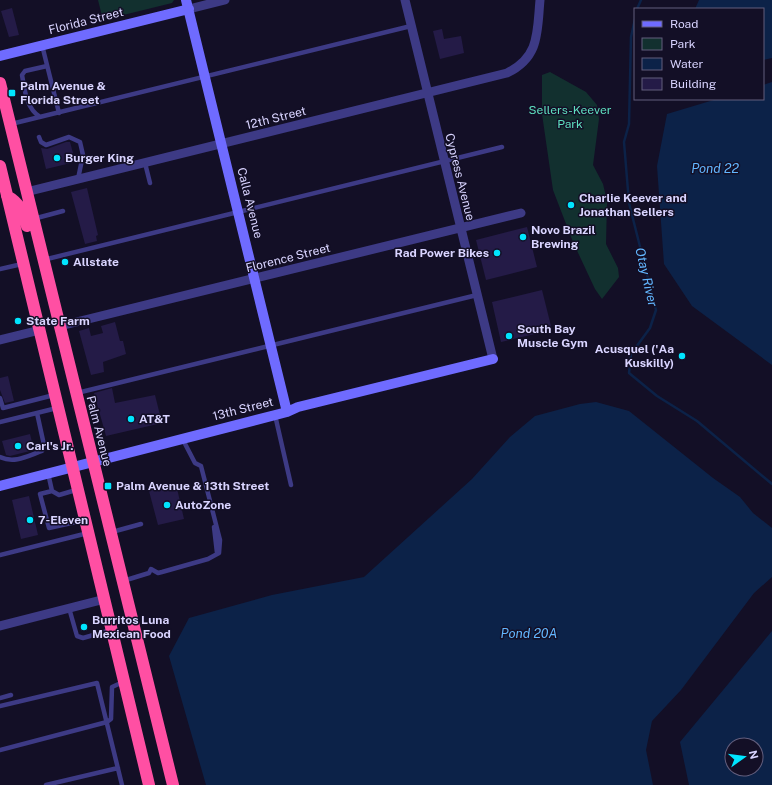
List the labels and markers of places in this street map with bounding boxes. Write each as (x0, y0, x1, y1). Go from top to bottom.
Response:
place label: Palm Avenue & Florida Street (20, 79, 106, 107)
marker: Palm Avenue & Florida Street (7, 88, 17, 98)
place label: Burger King (65, 151, 134, 165)
marker: Burger King (52, 153, 62, 163)
place label: Charlie Keever and Jonathan Sellers (579, 191, 687, 219)
marker: Charlie Keever and Jonathan Sellers (566, 200, 576, 210)
place label: Novo Brazil Brewing (531, 223, 596, 251)
marker: Novo Brazil Brewing (518, 232, 528, 242)
place label: Rad Power Bikes (394, 246, 489, 260)
marker: Rad Power Bikes (492, 248, 502, 258)
place label: Allstate (73, 255, 119, 269)
marker: Allstate (60, 257, 70, 267)
place label: State Farm (26, 314, 90, 328)
marker: State Farm (13, 316, 23, 326)
place label: South Bay Muscle Gym (517, 322, 588, 350)
marker: South Bay Muscle Gym (504, 331, 514, 341)
place label: Acusquel ('Aa Kuskilly) (595, 342, 674, 370)
marker: Acusquel ('Aa Kuskilly) (677, 351, 687, 361)
place label: AT&T (139, 412, 171, 426)
marker: AT&T (126, 414, 136, 424)
place label: Carl's Jr. (26, 439, 73, 453)
marker: Carl's Jr. (13, 441, 23, 451)
place label: Palm Avenue & 13th Street (116, 479, 269, 493)
marker: Palm Avenue & 13th Street (103, 481, 113, 491)
place label: AutoZone (175, 498, 231, 512)
marker: AutoZone (162, 500, 172, 510)
place label: 7-Eleven (38, 513, 88, 527)
marker: 7-Eleven (25, 515, 35, 525)
place label: Burritos Luna Mexican Food (92, 613, 171, 641)
marker: Burritos Luna Mexican Food (79, 622, 89, 632)

